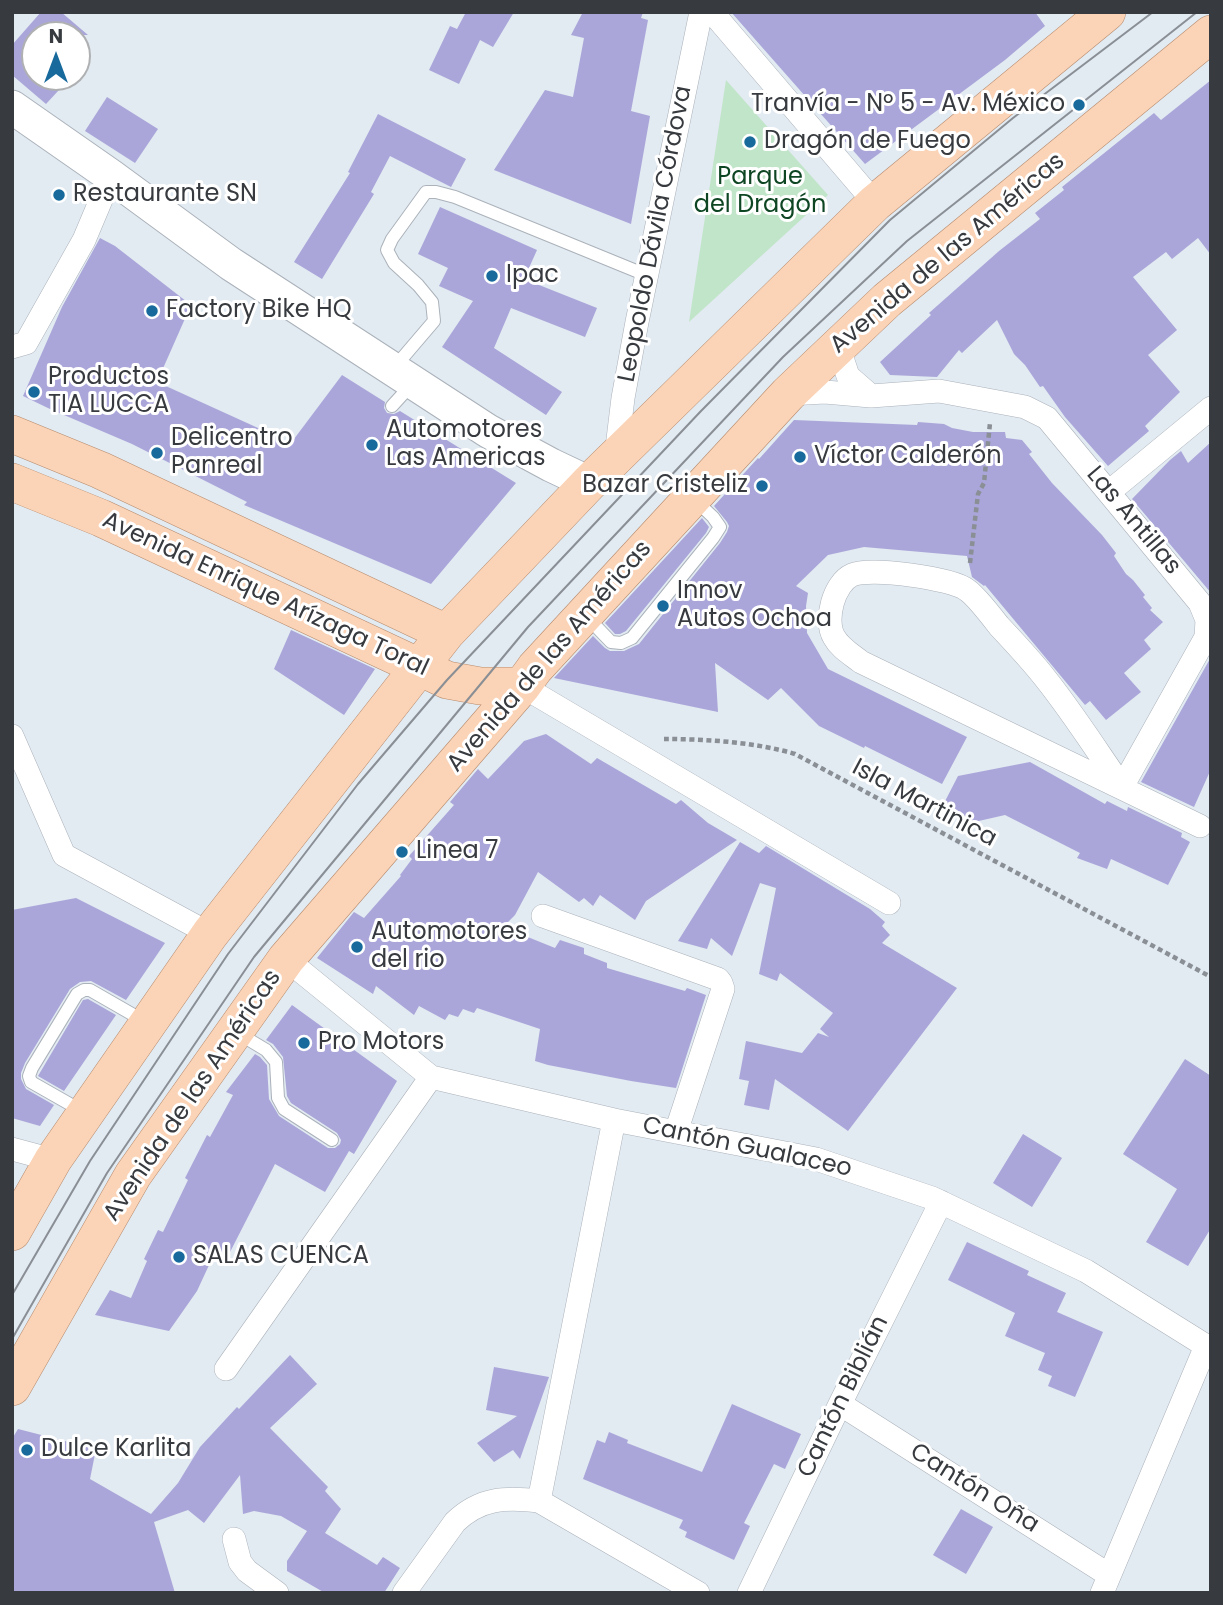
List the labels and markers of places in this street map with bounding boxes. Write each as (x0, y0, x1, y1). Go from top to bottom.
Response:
place label: Tranvía - Nº 5 - Av. México (751, 91, 1065, 119)
marker: Tranvía - Nº 5 - Av. México (1071, 97, 1087, 113)
place label: Dragón de Fuego (764, 128, 971, 156)
marker: Dragón de Fuego (742, 134, 758, 150)
place label: Restaurante SN (73, 181, 257, 209)
marker: Restaurante SN (51, 187, 67, 203)
place label: Ipac (506, 262, 559, 290)
marker: Ipac (484, 268, 500, 284)
place label: Factory Bike HQ (166, 297, 352, 325)
marker: Factory Bike HQ (144, 303, 160, 319)
place label: Productos TIA LUCCA (48, 364, 169, 420)
marker: Productos TIA LUCCA (26, 384, 42, 400)
place label: Automotores Las Americas (386, 417, 545, 473)
place label: Delicentro Panreal (171, 425, 293, 481)
marker: Automotores Las Americas (364, 437, 380, 453)
place label: Víctor Calderón (814, 443, 1002, 471)
marker: Delicentro Panreal (149, 445, 165, 461)
marker: Víctor Calderón (792, 449, 808, 465)
place label: Bazar Cristeliz (582, 472, 748, 500)
marker: Bazar Cristeliz (754, 478, 770, 494)
place label: Innov Autos Ochoa (677, 578, 832, 634)
marker: Innov Autos Ochoa (655, 598, 671, 614)
place label: Linea 7 (416, 838, 498, 866)
marker: Linea 7 (394, 844, 410, 860)
place label: Automotores del rio (371, 919, 527, 975)
marker: Automotores del rio (349, 939, 365, 955)
place label: Pro Motors (318, 1029, 444, 1057)
marker: Pro Motors (296, 1035, 312, 1051)
place label: SALAS CUENCA (193, 1243, 369, 1271)
marker: SALAS CUENCA (171, 1249, 187, 1265)
place label: Dulce Karlita (41, 1436, 191, 1464)
marker: Dulce Karlita (19, 1442, 35, 1458)

